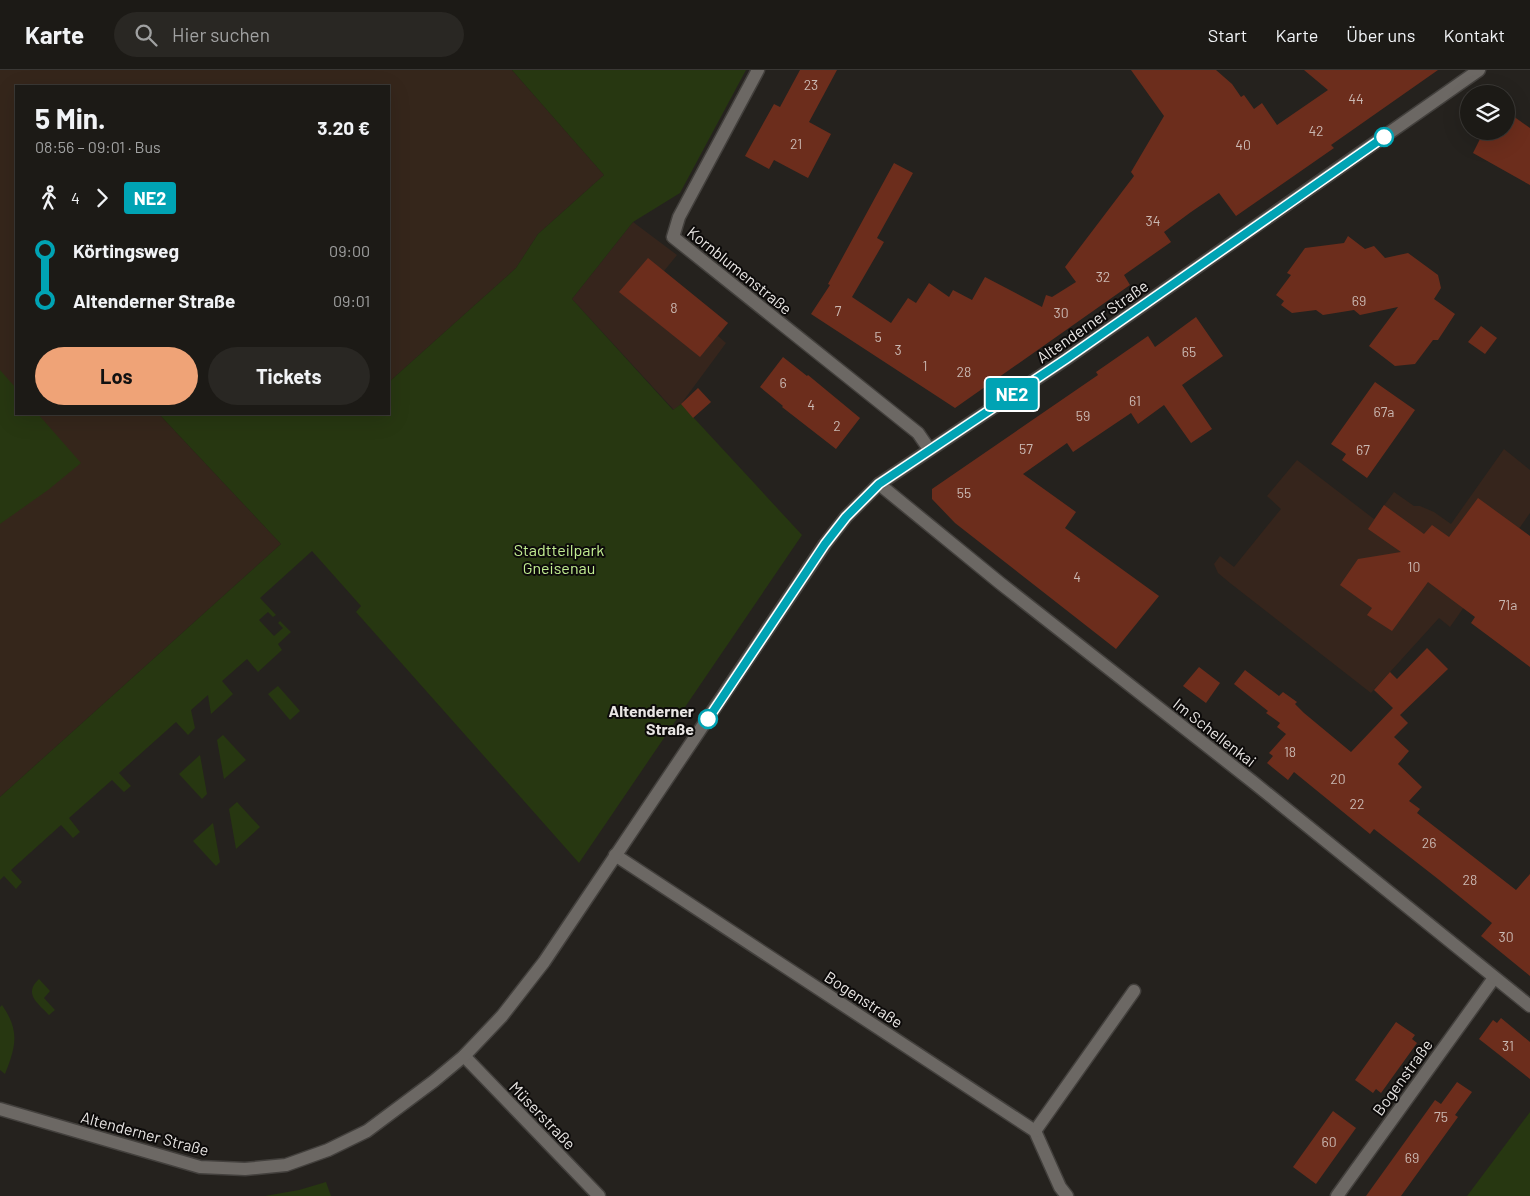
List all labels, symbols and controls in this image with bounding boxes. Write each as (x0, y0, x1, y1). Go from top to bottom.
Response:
search box (114, 12, 464, 57)
text: Karte (25, 20, 84, 49)
icon: search (132, 21, 160, 49)
text: Hier suchen (172, 23, 270, 46)
text: Start (1208, 24, 1247, 46)
text: Karte (1275, 24, 1318, 46)
text: Über uns (1346, 24, 1415, 46)
text: Kontakt (1443, 24, 1505, 46)
house number: 23 (804, 76, 818, 93)
map controls (1460, 85, 1515, 140)
button: layers (1460, 85, 1515, 140)
house number: 44 (1348, 90, 1364, 107)
text: 5 Min. (35, 101, 106, 135)
text: 3.20 € (317, 116, 370, 139)
house number: 42 (1308, 122, 1324, 139)
unlabelled marker (1374, 127, 1394, 147)
house number: 21 (790, 135, 802, 152)
house number: 40 (1235, 136, 1251, 153)
text: 08:56 – 09:01 · Bus (35, 137, 161, 156)
icon: walk (35, 184, 63, 212)
icon: forward (88, 184, 116, 212)
text: NE2 (134, 187, 166, 209)
text: 4 (71, 188, 80, 207)
house number: 34 (1146, 212, 1160, 229)
street label: Kornblumenstraße (684, 222, 796, 318)
text: Körtingsweg (73, 239, 179, 262)
text: 09:00 (329, 241, 370, 260)
house number: 32 (1096, 268, 1110, 285)
street label: Altenderner Straße (1033, 275, 1151, 367)
text: Altenderner Straße (73, 289, 235, 312)
text: 09:01 (333, 291, 370, 310)
house number: 69 (1352, 292, 1366, 309)
house number: 8 (670, 299, 678, 316)
house number: 7 (835, 302, 842, 319)
house number: 30 (1053, 304, 1069, 321)
house number: 5 (874, 328, 882, 345)
house number: 3 (894, 341, 902, 358)
house number: 65 (1182, 343, 1196, 360)
button: Los (35, 347, 198, 405)
button: Tickets (208, 347, 370, 405)
house number: 1 (923, 357, 927, 374)
house number: 28 (957, 363, 971, 380)
house number: 6 (779, 374, 787, 391)
line badge: NE2 (983, 378, 1041, 410)
text: NE2 (996, 383, 1028, 405)
house number: 61 (1129, 392, 1141, 409)
house number: 4 (807, 396, 815, 413)
house number: 67a (1374, 403, 1395, 420)
house number: 59 (1076, 407, 1090, 424)
house number: 2 (833, 417, 841, 434)
house number: 57 (1019, 440, 1033, 457)
house number: 67 (1356, 441, 1370, 458)
house number: 55 (957, 484, 971, 501)
park label: Stadtteilpark Gneisenau (514, 540, 604, 577)
house number: 10 (1408, 558, 1420, 575)
house number: 4 (1073, 568, 1081, 585)
house number: 71a (1499, 596, 1517, 613)
street label: Im Schellenkai (1170, 694, 1260, 770)
place label: Altenderner Straße (608, 701, 694, 738)
marker: Altenderner Straße (698, 709, 718, 729)
house number: 18 (1284, 743, 1296, 760)
house number: 20 (1330, 770, 1346, 787)
house number: 22 (1349, 795, 1365, 812)
house number: 26 (1422, 834, 1436, 851)
house number: 28 (1463, 871, 1477, 888)
house number: 30 (1498, 928, 1514, 945)
street label: Bogenstraße (821, 967, 907, 1031)
street label: Bogenstraße (1368, 1035, 1436, 1119)
house number: 31 (1502, 1037, 1514, 1054)
street label: Müserstraße (506, 1077, 580, 1153)
street label: Altenderner Straße (79, 1107, 211, 1159)
house number: 75 (1434, 1108, 1448, 1125)
house number: 60 (1321, 1133, 1337, 1150)
house number: 69 (1405, 1149, 1419, 1166)

